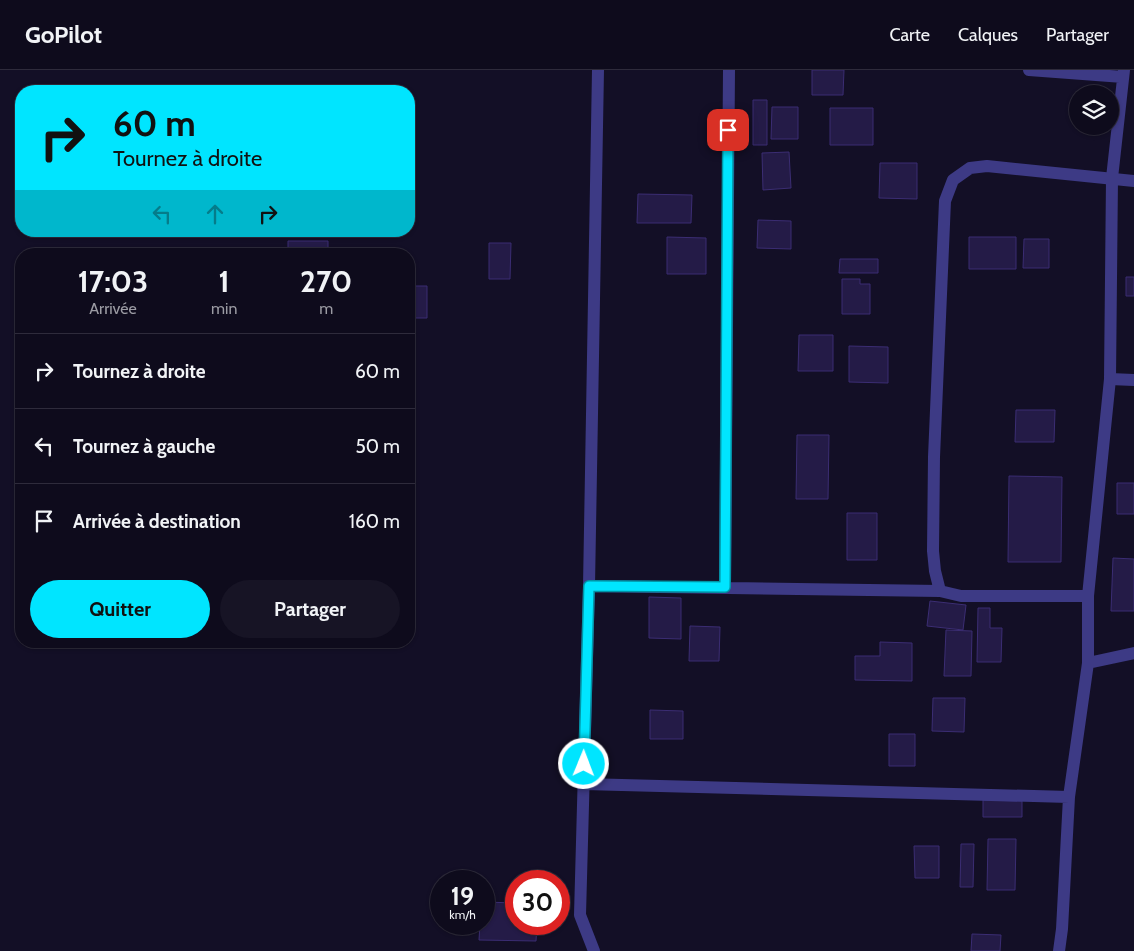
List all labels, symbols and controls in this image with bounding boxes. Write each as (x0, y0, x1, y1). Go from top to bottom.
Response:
text: GoPilot (25, 20, 102, 49)
text: Carte (889, 24, 930, 46)
text: Calques (958, 24, 1018, 46)
text: Partager (1046, 24, 1109, 46)
map controls (1069, 85, 1119, 135)
button: layers (1069, 85, 1119, 135)
text: 60 m (113, 102, 196, 145)
icon: right (30, 105, 95, 170)
pin (707, 109, 749, 151)
icon: arrive (714, 116, 742, 144)
text: Tournez à droite (113, 145, 262, 172)
icon: left (148, 200, 176, 228)
icon: ahead (201, 200, 229, 228)
icon: right (254, 200, 282, 228)
text: 17:03 (78, 263, 148, 300)
text: 1 (219, 263, 230, 300)
text: 270 (300, 263, 352, 300)
text: Arrivée (89, 299, 137, 318)
text: min (211, 299, 237, 318)
text: m (319, 299, 333, 318)
icon: right (30, 357, 58, 385)
text: Tournez à droite (73, 360, 206, 383)
text: 60 m (355, 360, 400, 383)
icon: left (30, 432, 58, 460)
text: Tournez à gauche (73, 435, 215, 458)
text: 50 m (356, 435, 400, 458)
icon: arrive (30, 507, 58, 535)
text: Arrivée à destination (73, 510, 241, 533)
text: 160 m (349, 510, 400, 533)
button: Quitter (30, 580, 210, 638)
button: Partager (220, 580, 400, 638)
position arrow (557, 737, 609, 789)
speed limit sign: 30 (505, 870, 570, 935)
text: 19 (451, 881, 474, 911)
text: km/h (449, 907, 476, 922)

